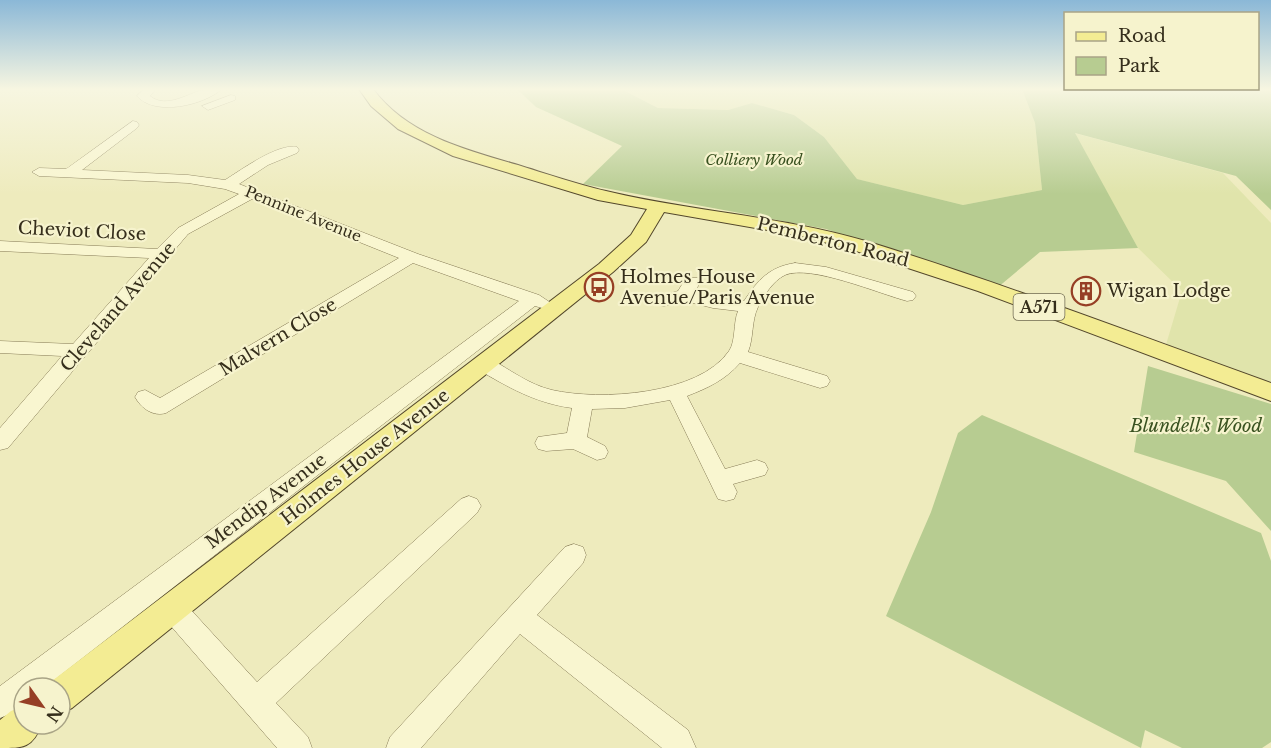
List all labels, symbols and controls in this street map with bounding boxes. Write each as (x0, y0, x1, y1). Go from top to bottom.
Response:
legend (1064, 12, 1259, 90)
text: Road (1118, 25, 1166, 47)
text: Park (1118, 55, 1160, 77)
park label: Colliery Wood (705, 150, 803, 169)
street label: Pennine Avenue (242, 182, 364, 246)
street label: Pemberton Road (755, 212, 911, 272)
street label: Cheviot Close (17, 217, 147, 245)
street label: Cleveland Avenue (56, 238, 180, 376)
place label: Holmes House Avenue/Paris Avenue (619, 266, 815, 309)
bus stop icon: Holmes House Avenue/Paris Avenue (583, 271, 615, 303)
building icon: Wigan Lodge (1070, 275, 1102, 307)
place label: Wigan Lodge (1106, 280, 1231, 302)
street label: Malvern Close (215, 293, 341, 381)
road number: A571 (1014, 294, 1064, 320)
street label: Holmes House Avenue (276, 384, 454, 530)
park label: Blundell's Wood (1129, 415, 1262, 437)
street label: Mendip Avenue (201, 448, 331, 554)
north arrow (12, 676, 72, 736)
text: N (42, 703, 67, 726)

